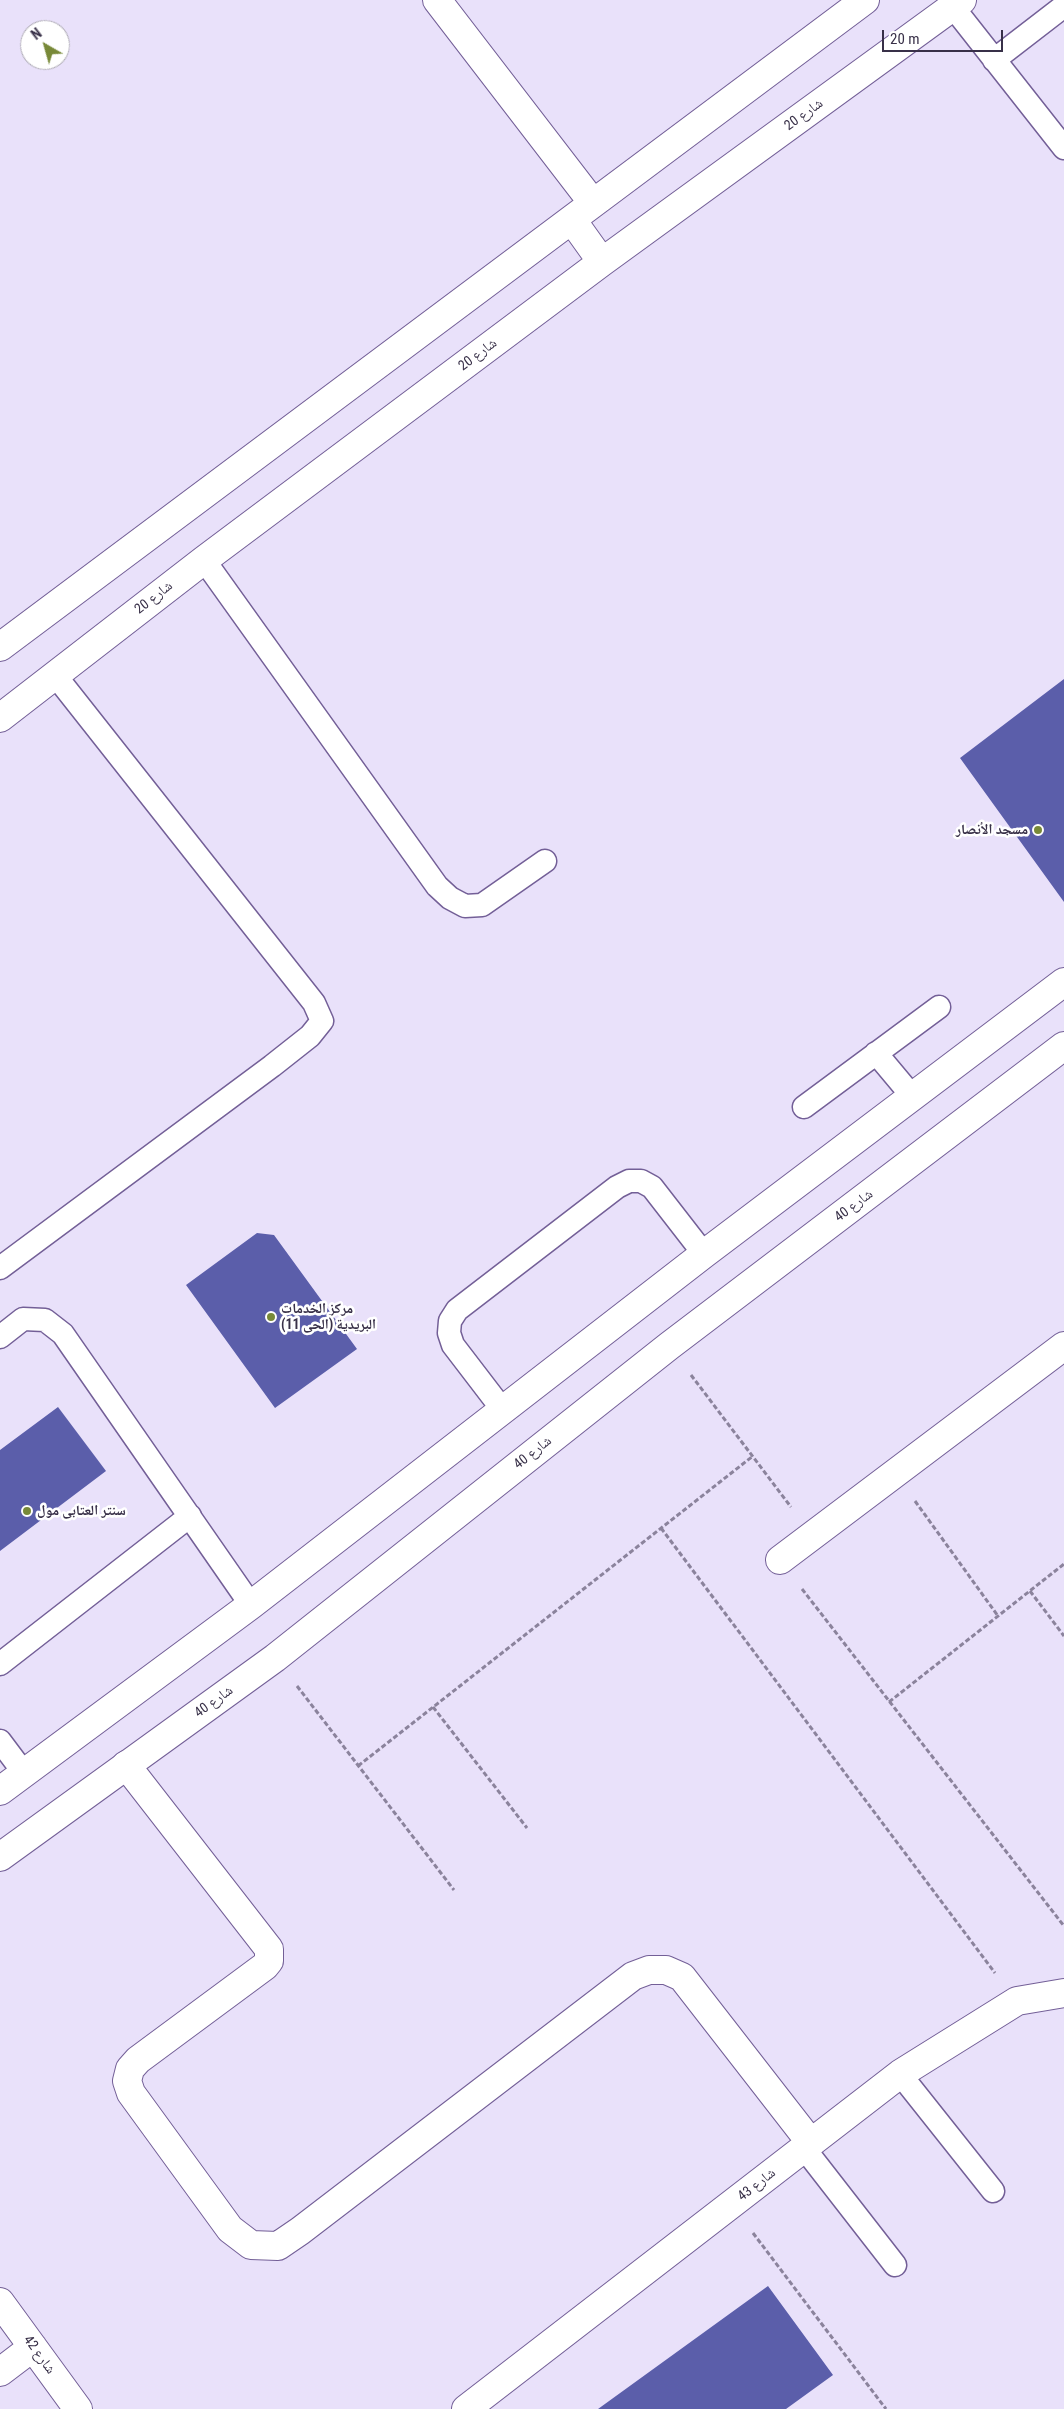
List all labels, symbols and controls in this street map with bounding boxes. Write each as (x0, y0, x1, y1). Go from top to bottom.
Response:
north arrow (20, 20, 70, 70)
scale bar (884, 20, 1005, 52)
text: N (28, 25, 45, 43)
text: 20 m (890, 30, 920, 48)
street label: شارع 20 (781, 95, 827, 135)
street label: شارع 20 (456, 335, 500, 375)
street label: شارع 20 (132, 578, 176, 618)
place label: مسجد الأنصار (956, 822, 1028, 838)
marker: مسجد الأنصار (1032, 824, 1044, 836)
street label: شارع 40 (832, 1186, 876, 1226)
place label: مركز الخدمات البريدية (الحى 11) (281, 1301, 376, 1334)
marker: مركز الخدمات البريدية (الحى 11) (265, 1311, 277, 1323)
street label: شارع 40 (511, 1433, 555, 1473)
place label: سنتر العتابى مول (37, 1503, 126, 1519)
marker: سنتر العتابى مول (21, 1505, 33, 1517)
street label: شارع 40 (191, 1682, 237, 1722)
street label: شارع 43 (735, 2165, 779, 2205)
street label: شارع 42 (19, 2332, 59, 2378)

